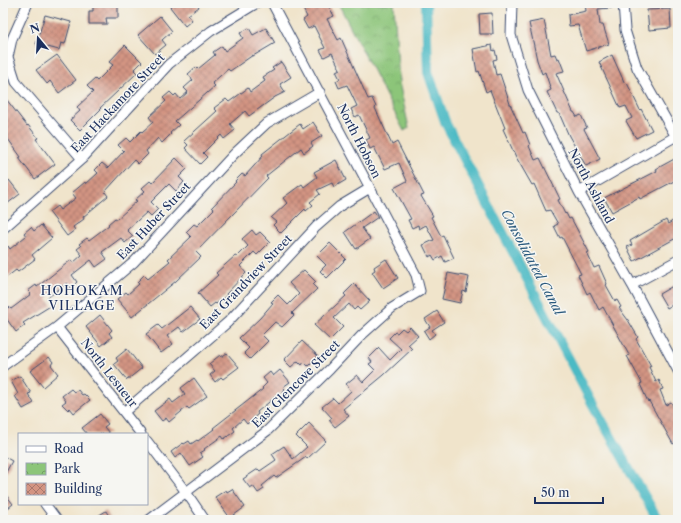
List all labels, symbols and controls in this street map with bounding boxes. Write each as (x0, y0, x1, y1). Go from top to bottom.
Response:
north arrow (18, 18, 58, 58)
text: N (28, 20, 42, 37)
street label: East Hackamore Street (68, 49, 168, 155)
street label: North Hobson (334, 101, 385, 181)
street label: North Ashland (565, 146, 618, 226)
street label: East Huber Street (114, 178, 194, 263)
water label: Consolidated Canal (498, 206, 569, 319)
street label: East Grandview Street (196, 230, 295, 332)
district label: HOHOKAM VILLAGE (40, 282, 124, 313)
street label: North Lesueur (78, 335, 141, 410)
street label: East Glencove Street (249, 336, 343, 431)
legend (18, 433, 148, 505)
text: Road (54, 441, 84, 456)
text: Park (54, 461, 81, 476)
scale bar (535, 479, 603, 505)
text: Building (54, 481, 102, 496)
text: 50 m (541, 485, 570, 500)

